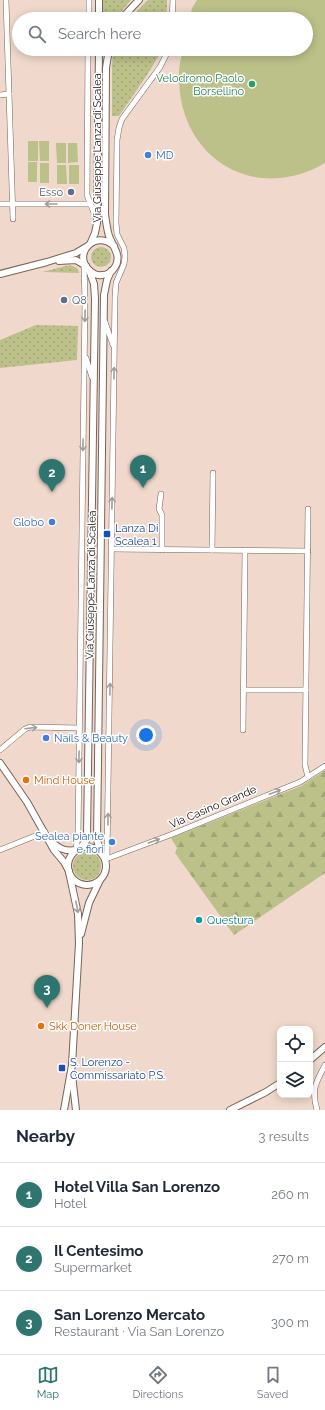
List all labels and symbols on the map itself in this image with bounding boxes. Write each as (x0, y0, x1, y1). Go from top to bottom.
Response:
place label: Velodromo Paolo Borsellino (156, 72, 244, 98)
street label: Via Giuseppe Lanza di Scalea (91, 73, 104, 223)
marker: Velodromo Paolo Borsellino (247, 79, 257, 89)
place label: MD (156, 149, 174, 162)
marker: MD (143, 150, 153, 160)
place label: Esso (39, 186, 63, 199)
marker: Esso (66, 187, 76, 197)
one-way arrow (45, 200, 58, 208)
place label: Q8 (72, 294, 87, 307)
marker: Q8 (59, 295, 69, 305)
one-way arrow (81, 309, 89, 322)
one-way arrow (110, 367, 118, 380)
one-way arrow (79, 438, 86, 451)
pin: 1 (130, 455, 156, 488)
pin: 2 (39, 459, 65, 492)
one-way arrow (108, 497, 116, 510)
street label: Via Giuseppe Lanza di Scalea (83, 510, 99, 660)
place label: Globo (13, 516, 44, 529)
marker: Globo (47, 517, 57, 527)
place label: Lanza Di Scalea 1 (115, 522, 158, 548)
marker: Lanza Di Scalea 1 (102, 529, 112, 539)
one-way arrow (106, 683, 114, 696)
one-way arrow (24, 725, 37, 732)
your location (136, 725, 156, 745)
place label: Nails & Beauty (54, 732, 128, 745)
marker: Nails & Beauty (41, 733, 51, 743)
one-way arrow (75, 750, 83, 763)
place label: Mind House (34, 774, 96, 787)
marker: Mind House (21, 775, 31, 785)
street label: Via Casino Grande (168, 783, 259, 831)
one-way arrow (268, 787, 280, 795)
one-way arrow (104, 813, 112, 826)
place label: Sealea piante e fiori (35, 830, 105, 856)
one-way arrow (148, 836, 160, 844)
marker: Sealea piante e fiori (107, 837, 117, 847)
one-way arrow (73, 900, 81, 913)
place label: Questura (207, 914, 254, 927)
marker: Questura (194, 915, 204, 925)
pin: 3 (34, 975, 60, 1008)
place label: Skk Doner House (49, 1020, 137, 1033)
marker: Skk Doner House (36, 1021, 46, 1031)
place label: S. Lorenzo - Commissariato P.S. (70, 1056, 165, 1082)
marker: S. Lorenzo - Commissariato P.S. (57, 1063, 67, 1073)

